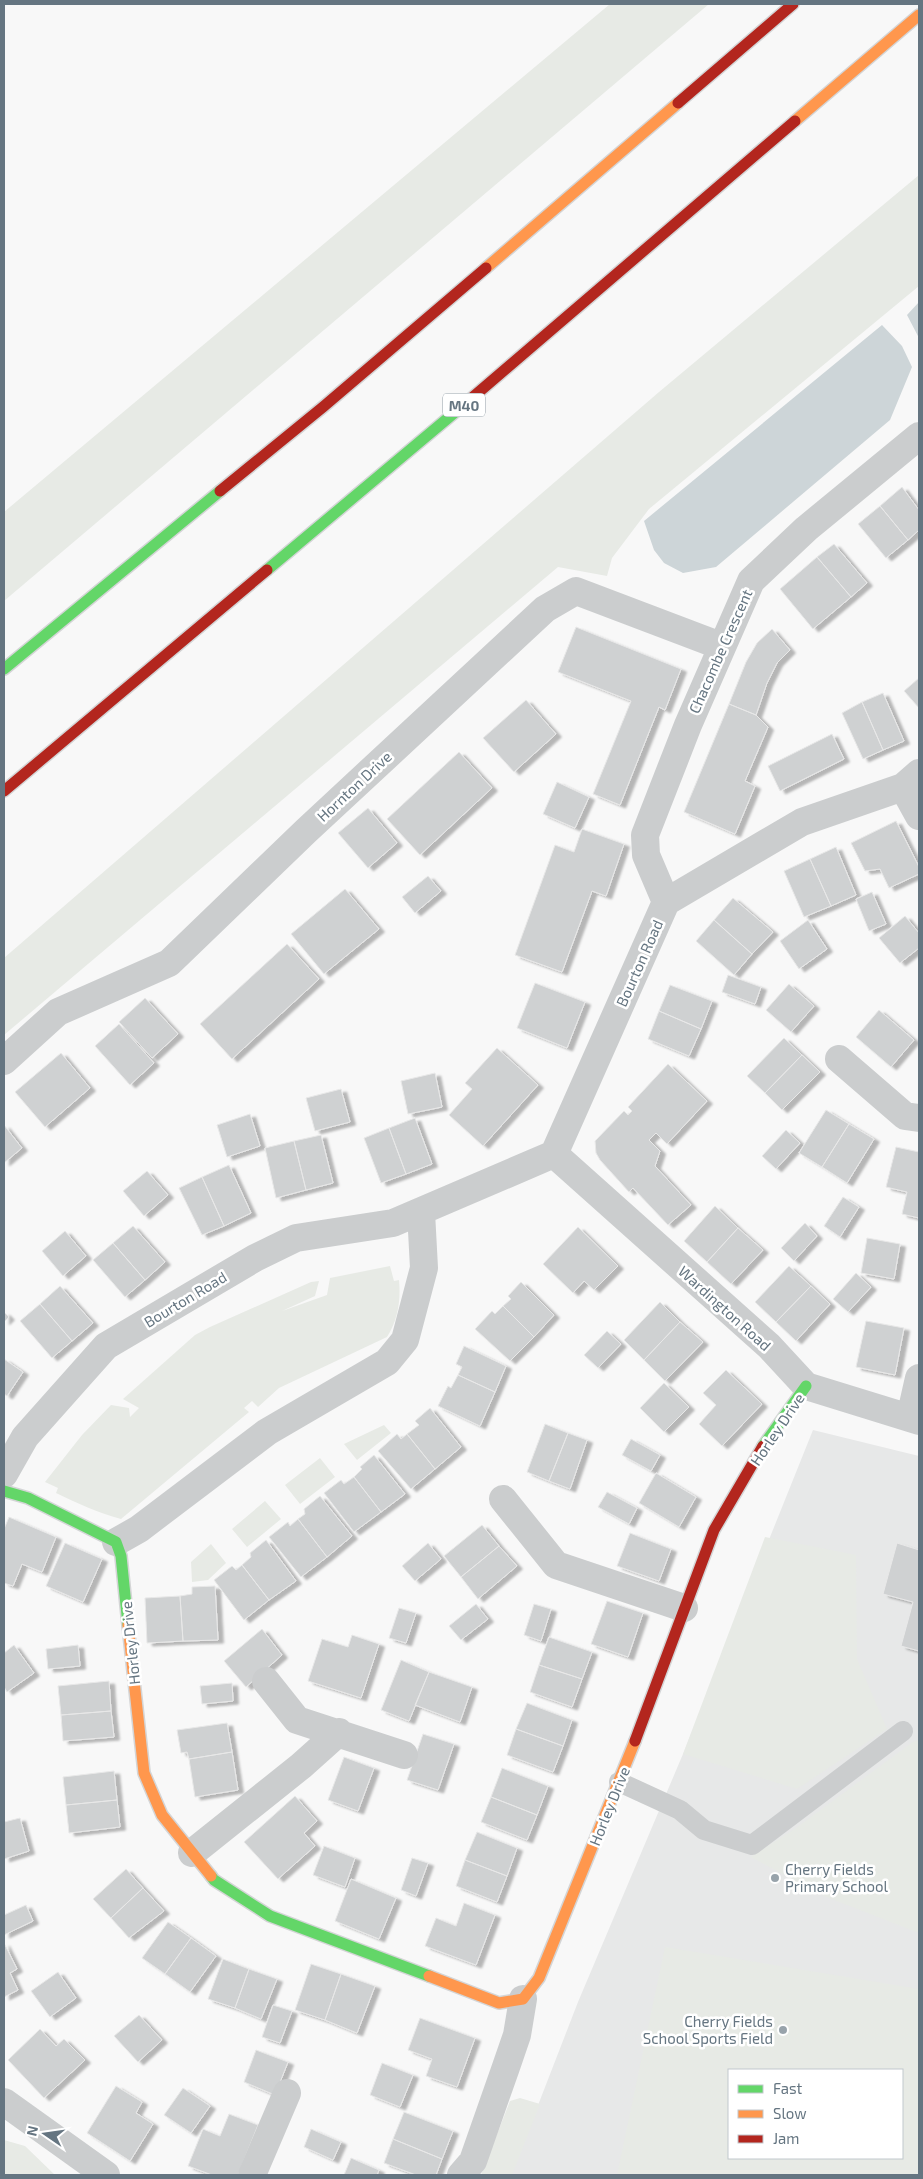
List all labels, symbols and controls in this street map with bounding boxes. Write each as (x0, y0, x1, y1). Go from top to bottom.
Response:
road number: M40 (443, 394, 485, 416)
street label: Chacombe Crescent (685, 586, 756, 716)
street label: Hornton Drive (313, 747, 395, 825)
street label: Bourton Road (612, 917, 666, 1009)
street label: Wardington Road (675, 1262, 775, 1354)
street label: Bourton Road (140, 1267, 230, 1331)
street label: Horley Drive (746, 1389, 808, 1469)
street label: Horley Drive (117, 1600, 143, 1686)
street label: Horley Drive (585, 1764, 633, 1848)
place label: Cherry Fields Primary School (785, 1860, 888, 1895)
marker: Cherry Fields Primary School (769, 1872, 781, 1884)
place label: Cherry Fields School Sports Field (643, 2012, 773, 2047)
marker: Cherry Fields School Sports Field (777, 2024, 789, 2036)
legend (728, 2069, 903, 2159)
text: Fast (773, 2079, 803, 2097)
text: Slow (773, 2104, 807, 2122)
north arrow (20, 2109, 70, 2159)
text: N (22, 2124, 41, 2138)
text: Jam (773, 2129, 799, 2147)

